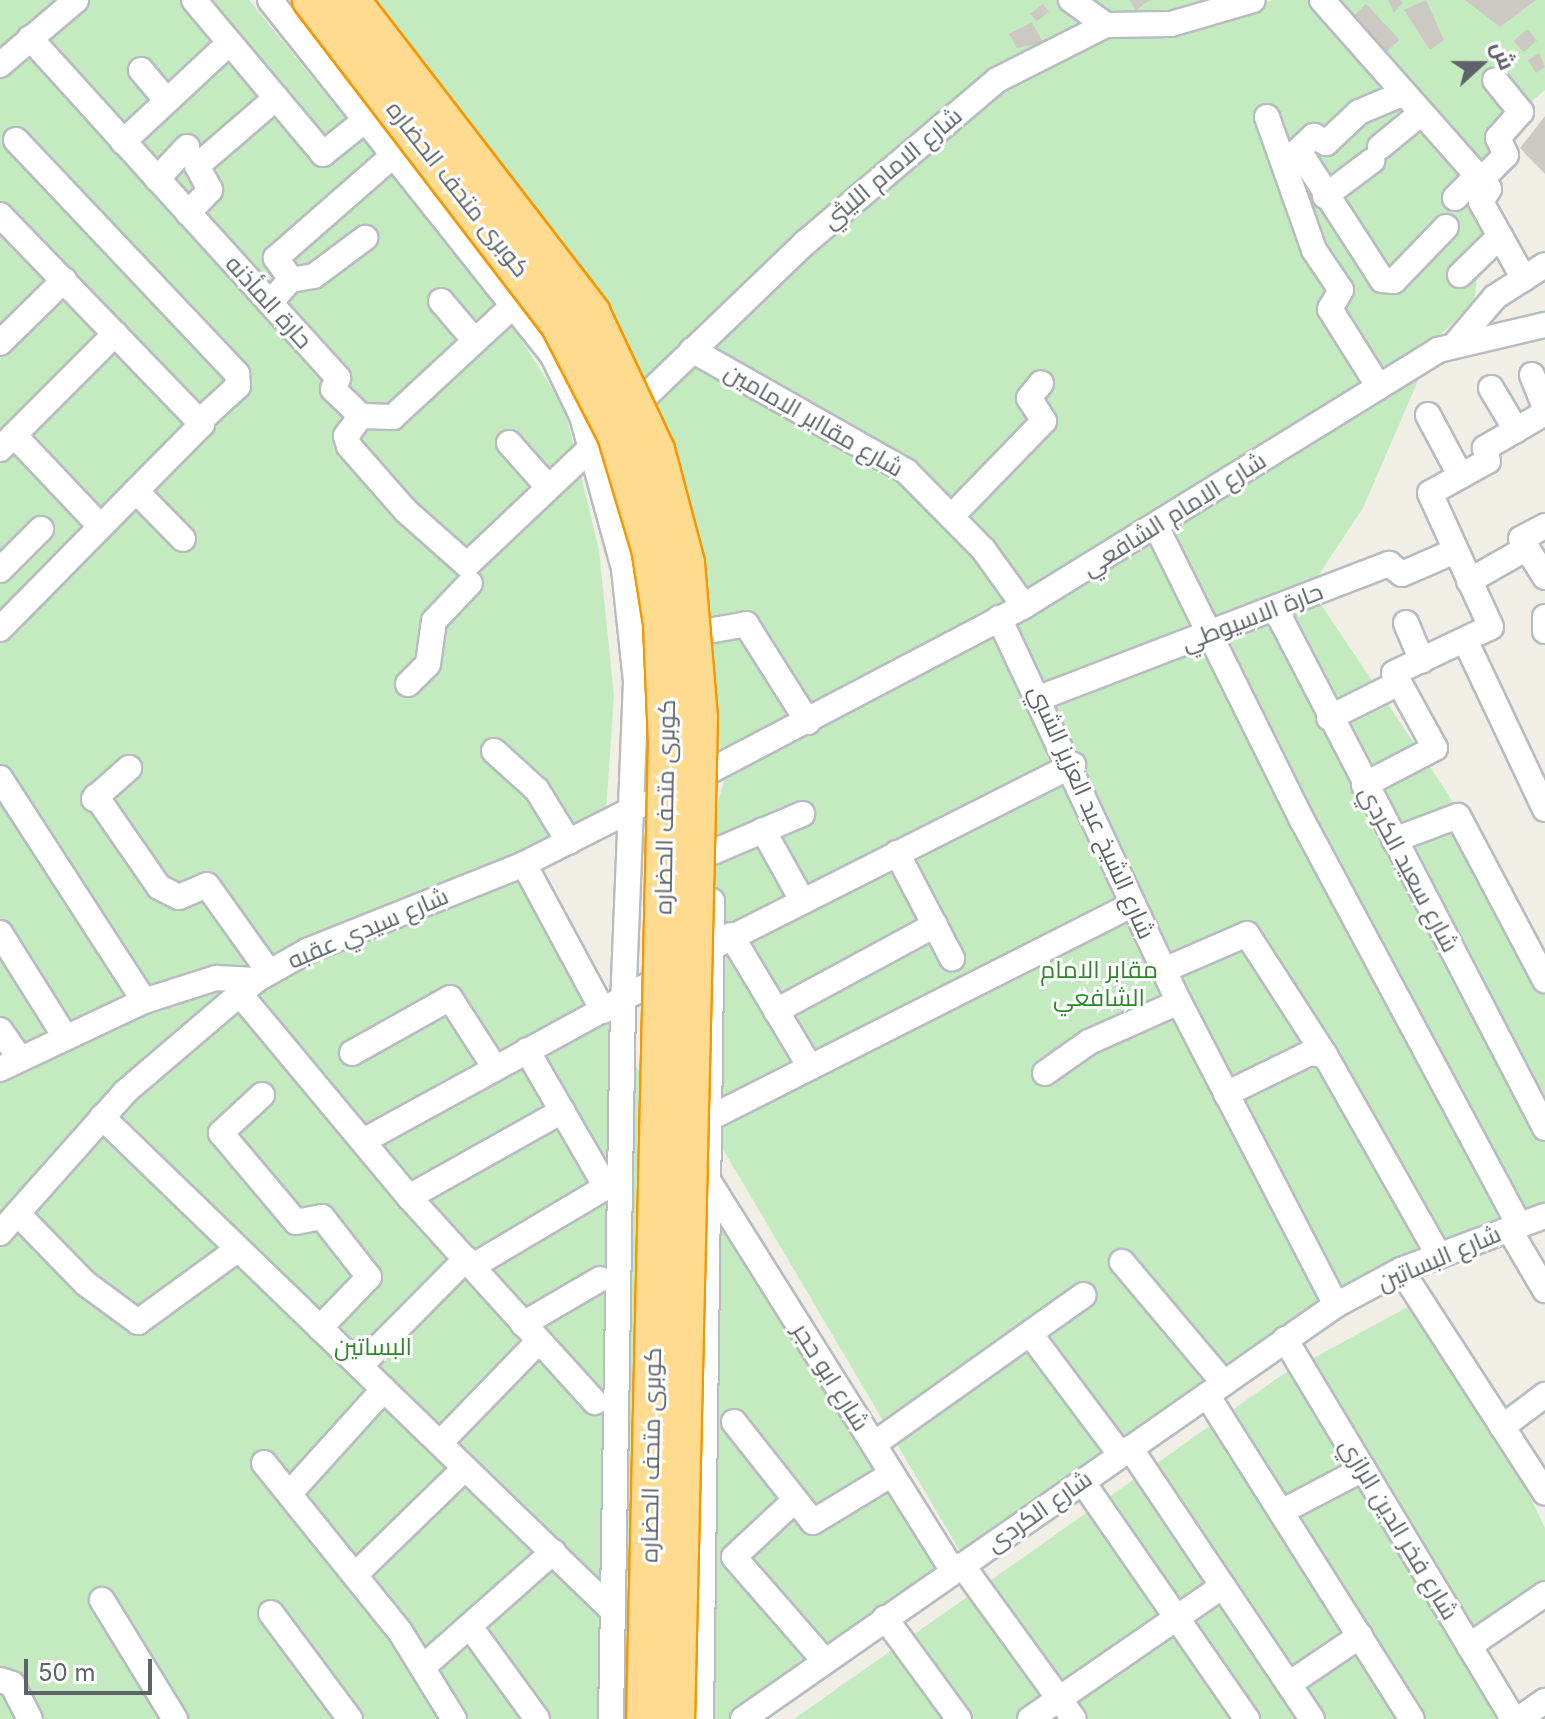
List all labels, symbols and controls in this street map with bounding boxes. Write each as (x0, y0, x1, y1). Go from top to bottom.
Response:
north arrow (1441, 24, 1521, 104)
text: ش (1486, 38, 1521, 73)
street label: كوبرى متحف الحضاره (380, 95, 536, 283)
street label: شارع الامام الليثي (816, 101, 968, 235)
street label: حارة المأذنه (220, 249, 318, 355)
street label: شارع مقاابر الامامين (720, 357, 908, 483)
street label: شارع الامام الشافعي (1077, 446, 1271, 582)
street label: حارة الاسيوطي (1177, 577, 1327, 657)
street label: شارع الشيخ عبد العزيز الشبي (1023, 681, 1161, 943)
street label: كوبرى متحف الحضاره (649, 699, 681, 915)
street label: شارع سعيد الكردي (1353, 781, 1465, 957)
street label: شارع سيدي عقبه (283, 881, 453, 975)
park label: مقابر الامام الشافعي (1040, 956, 1158, 1012)
street label: شارع البساتين (1373, 1219, 1505, 1297)
street label: شارع ابو حجر (787, 1318, 875, 1436)
park label: البساتين (334, 1333, 412, 1361)
street label: كوبرى متحف الحضاره (635, 1347, 667, 1563)
street label: شارع فخر الدين الرازي (1333, 1433, 1465, 1625)
street label: شارع الكردى (981, 1464, 1097, 1558)
scale bar (28, 1643, 156, 1693)
text: 50 m (38, 1658, 96, 1687)

